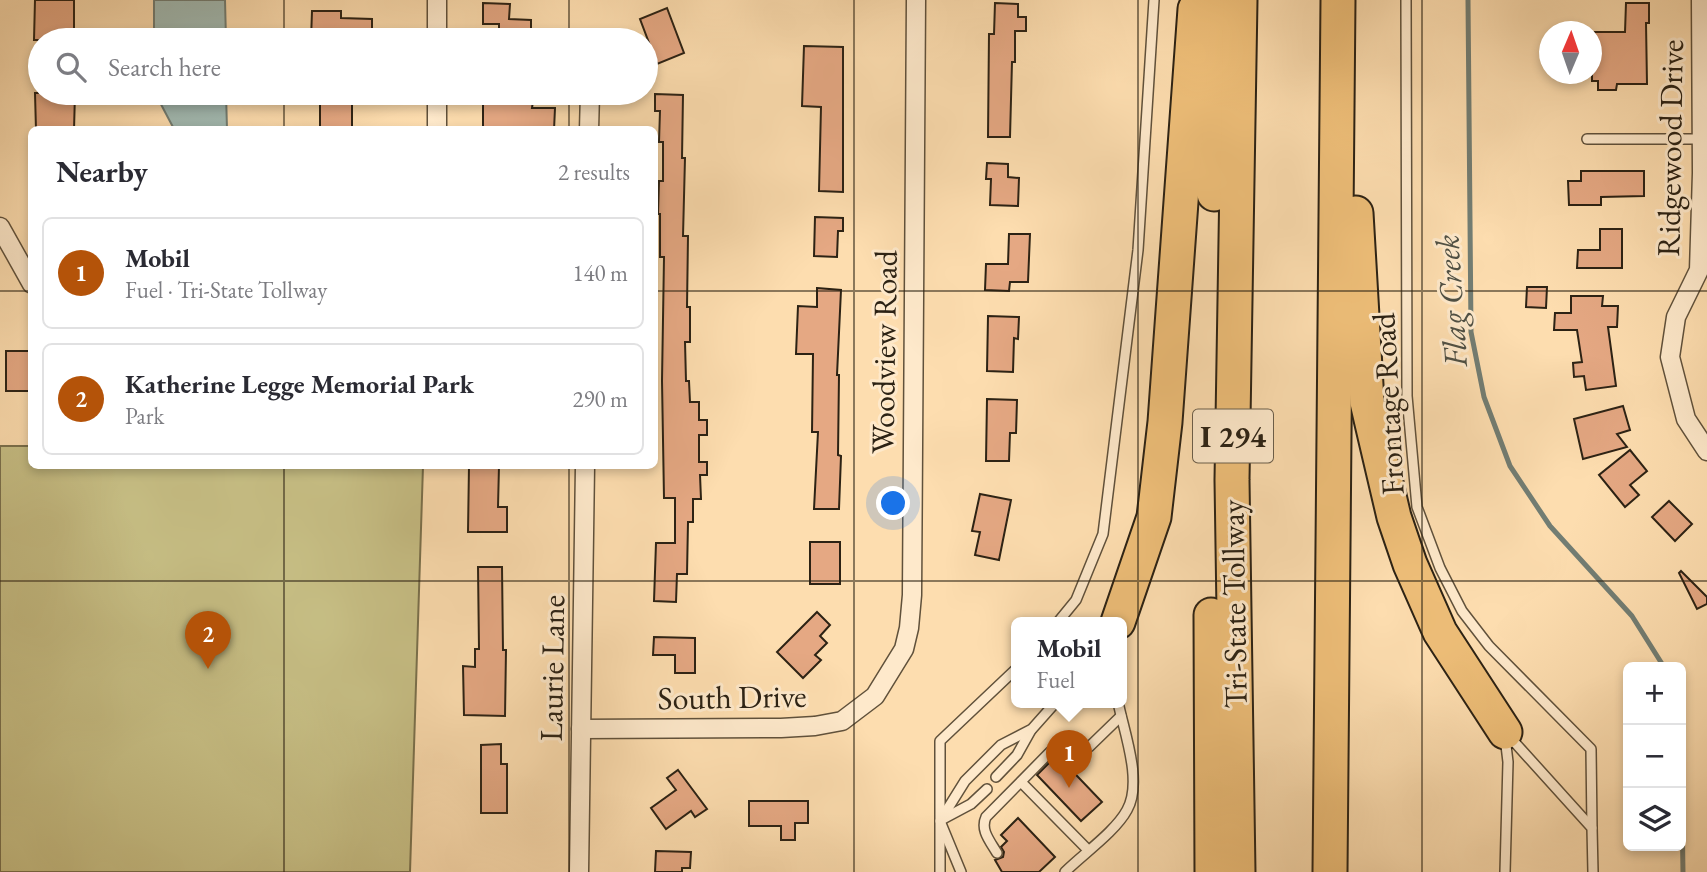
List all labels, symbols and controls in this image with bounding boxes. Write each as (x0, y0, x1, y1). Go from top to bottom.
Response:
north arrow (1539, 21, 1602, 84)
search box (28, 28, 658, 105)
street label: Ridgewood Drive (1647, 39, 1693, 257)
icon: search (52, 48, 90, 86)
text: Search here (108, 50, 221, 84)
text: Nearby (56, 152, 148, 191)
text: 2 results (558, 157, 630, 187)
water label: Flag Creek (1425, 233, 1477, 370)
text: Mobil (125, 241, 190, 275)
street label: Woodview Road (861, 249, 907, 454)
text: 1 (75, 258, 87, 288)
text: 140 m (572, 258, 628, 288)
text: Fuel · Tri-State Tollway (125, 275, 327, 305)
street label: Frontage Road (1362, 311, 1414, 496)
text: Katherine Legge Memorial Park (125, 367, 474, 401)
text: 2 (75, 384, 87, 414)
text: 290 m (572, 384, 628, 414)
text: Park (125, 401, 164, 431)
road number: I 294 (1193, 410, 1273, 462)
your location (876, 486, 910, 520)
street label: Tri-State Tollway (1211, 498, 1257, 709)
street label: Laurie Lane (530, 594, 574, 742)
pin: 2 (185, 611, 231, 669)
popup (1011, 617, 1127, 708)
text: Mobil (1037, 631, 1101, 665)
map controls (1623, 662, 1686, 851)
button: + (1623, 662, 1686, 725)
text: Fuel (1037, 665, 1075, 695)
street label: South Drive (657, 675, 807, 719)
button: − (1623, 725, 1686, 788)
pin: 1 (1046, 730, 1092, 788)
button: layers (1623, 788, 1686, 851)

